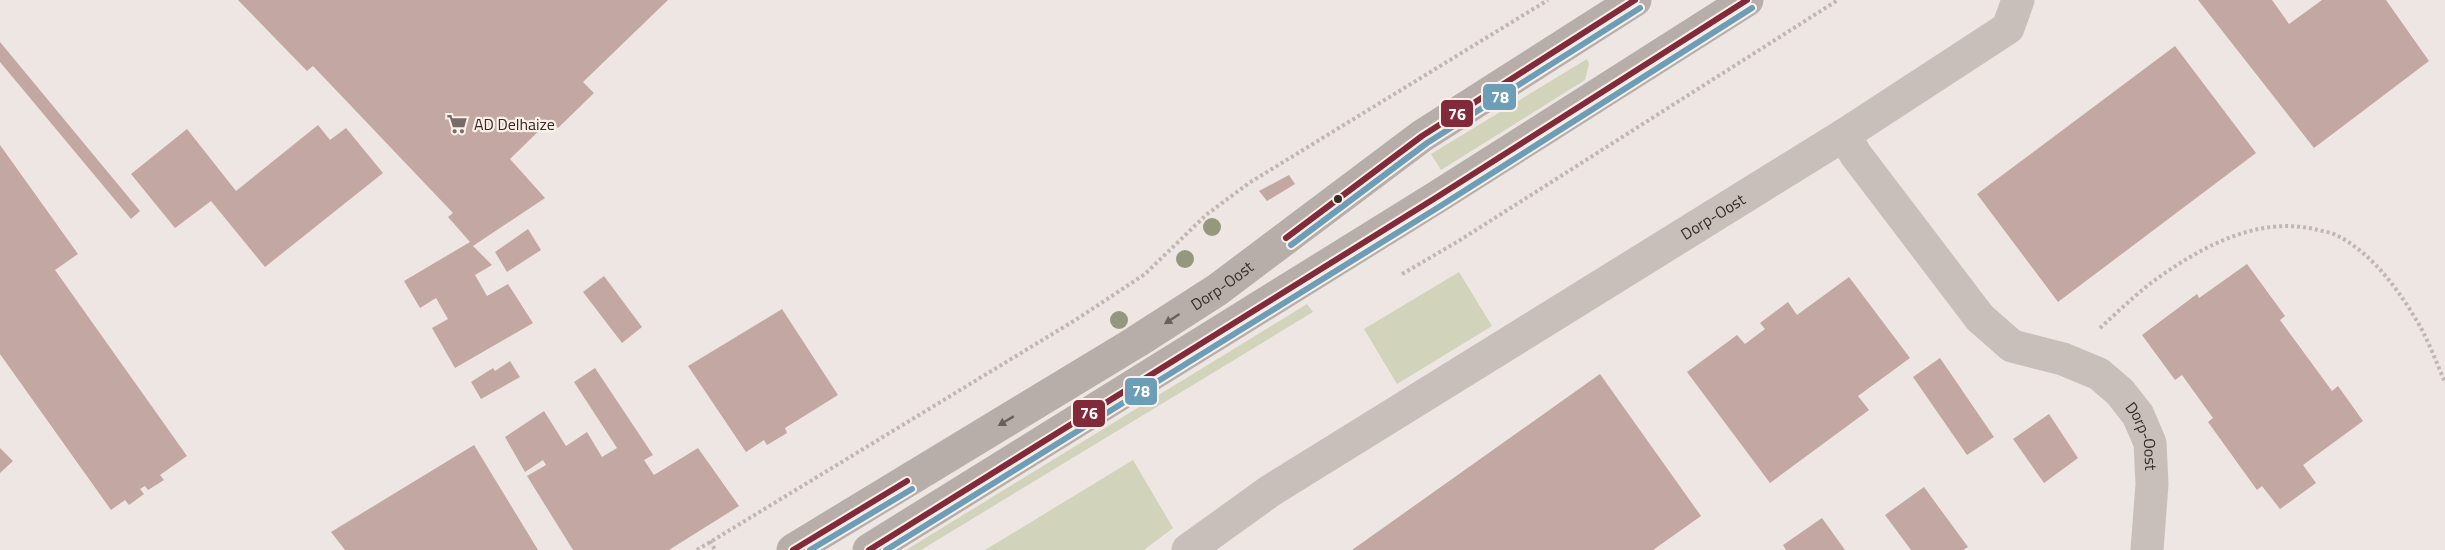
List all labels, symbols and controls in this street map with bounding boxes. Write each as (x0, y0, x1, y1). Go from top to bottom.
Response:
line badge: 78 (1482, 83, 1517, 111)
text: 78 (1491, 85, 1509, 109)
line badge: 76 (1440, 99, 1474, 128)
text: 76 (1448, 102, 1466, 126)
supermarket icon: AD Delhaize (445, 112, 469, 136)
place label: AD Delhaize (474, 112, 555, 136)
street label: Dorp-Oost (1676, 187, 1750, 246)
unlabelled marker (1332, 193, 1344, 205)
street label: Dorp-Oost (1186, 255, 1259, 316)
one-way arrow (1165, 313, 1181, 325)
line badge: 78 (1124, 377, 1158, 406)
text: 78 (1132, 379, 1150, 403)
street label: Dorp-Oost (2120, 397, 2163, 471)
line badge: 76 (1072, 399, 1106, 428)
text: 76 (1080, 401, 1098, 425)
one-way arrow (998, 416, 1014, 427)

